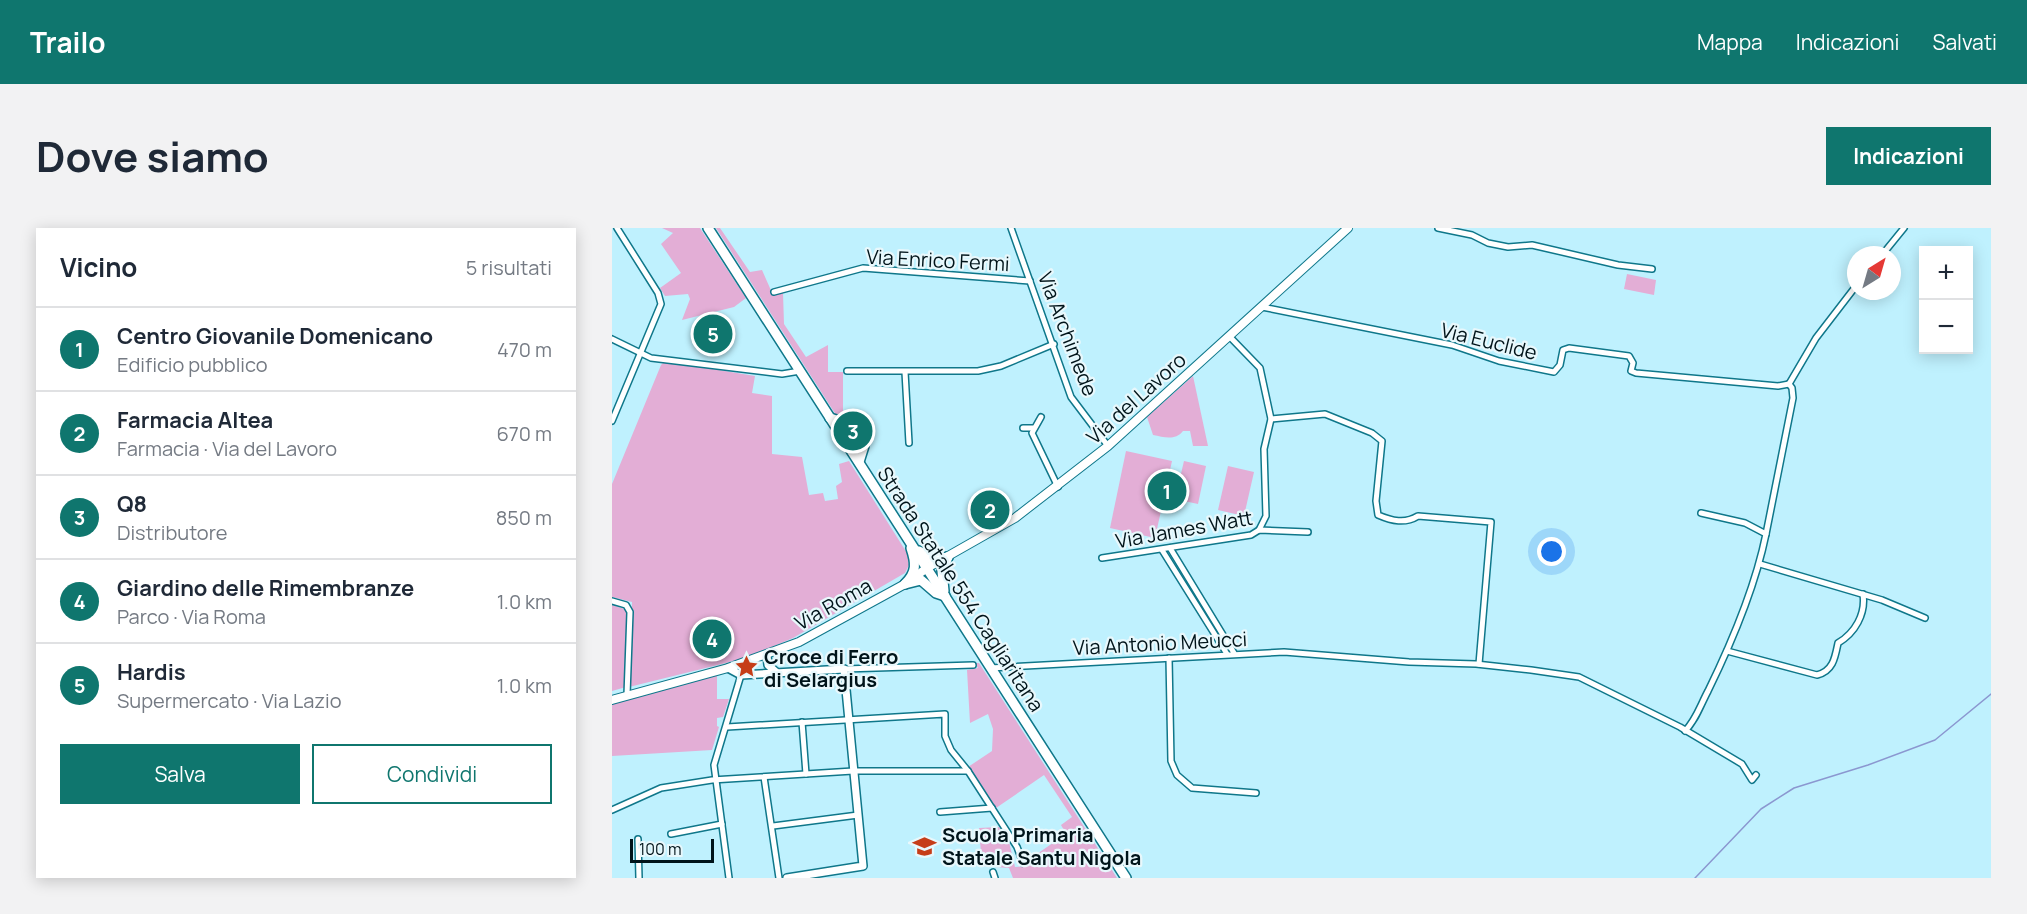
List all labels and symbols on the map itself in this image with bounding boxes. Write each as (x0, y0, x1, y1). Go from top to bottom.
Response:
street label: Via Enrico Fermi (866, 243, 1010, 277)
north arrow (1847, 246, 1901, 300)
street label: Via Archimede (1032, 268, 1104, 400)
pin: 5 (694, 312, 732, 356)
street label: Via Euclide (1438, 316, 1540, 366)
street label: Via del Lavoro (1081, 346, 1192, 450)
pin: 3 (834, 408, 872, 454)
street label: Strada Statale 554 Cagliaritana (872, 461, 1050, 717)
pin: 1 (1148, 468, 1186, 514)
pin: 2 (970, 488, 1010, 532)
street label: Via James Watt (1113, 504, 1255, 554)
your location (1537, 537, 1566, 566)
street label: Via Roma (790, 572, 876, 636)
pin: 4 (692, 616, 732, 662)
street label: Via Antonio Meucci (1072, 625, 1248, 661)
place label: Croce di Ferro di Selargius (764, 643, 898, 693)
place icon: Croce di Ferro di Selargius (733, 654, 759, 680)
place label: Scuola Primaria Statale Santu Nigola (942, 821, 1141, 871)
school or university icon: Scuola Primaria Statale Santu Nigola (911, 833, 937, 859)
scale bar (630, 836, 714, 864)

